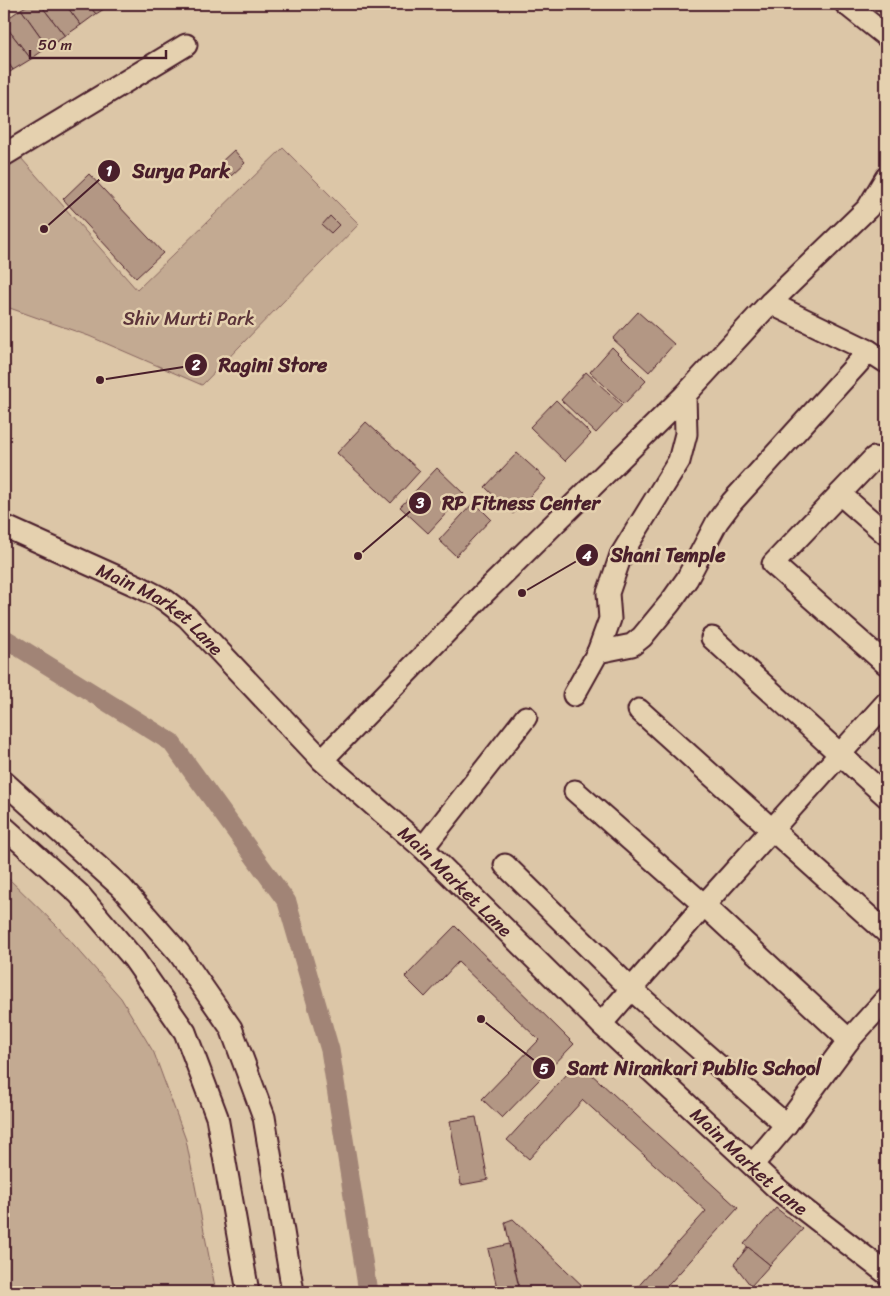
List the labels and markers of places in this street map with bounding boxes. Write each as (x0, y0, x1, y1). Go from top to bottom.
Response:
callout: Surya Park (97, 153, 240, 188)
callout: Ragini Store (184, 347, 338, 382)
callout: RP Fitness Center (407, 485, 611, 520)
callout: Shani Temple (575, 538, 736, 573)
callout: Sant Nirankari Public School (531, 1051, 831, 1086)

